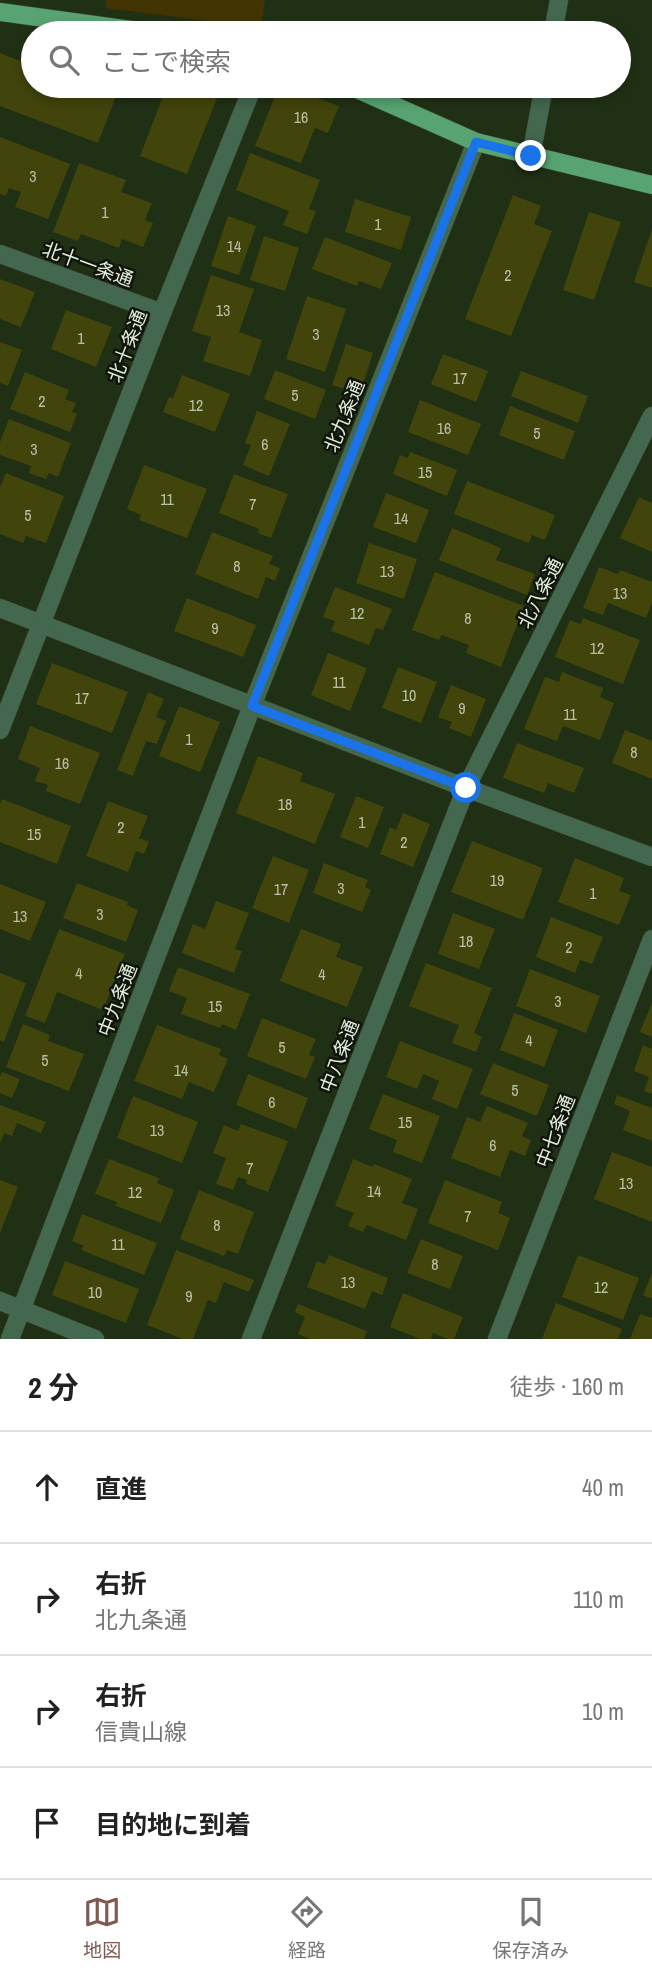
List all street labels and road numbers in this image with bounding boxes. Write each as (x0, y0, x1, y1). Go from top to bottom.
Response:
street label: 北十一条通 (39, 236, 137, 292)
street label: 北十条通 (101, 306, 153, 386)
street label: 北九条通 (318, 376, 370, 456)
street label: 北八条通 (511, 553, 569, 633)
street label: 中九条通 (91, 960, 143, 1040)
street label: 中八条通 (313, 1016, 365, 1096)
street label: 中七条通 (529, 1091, 581, 1171)

